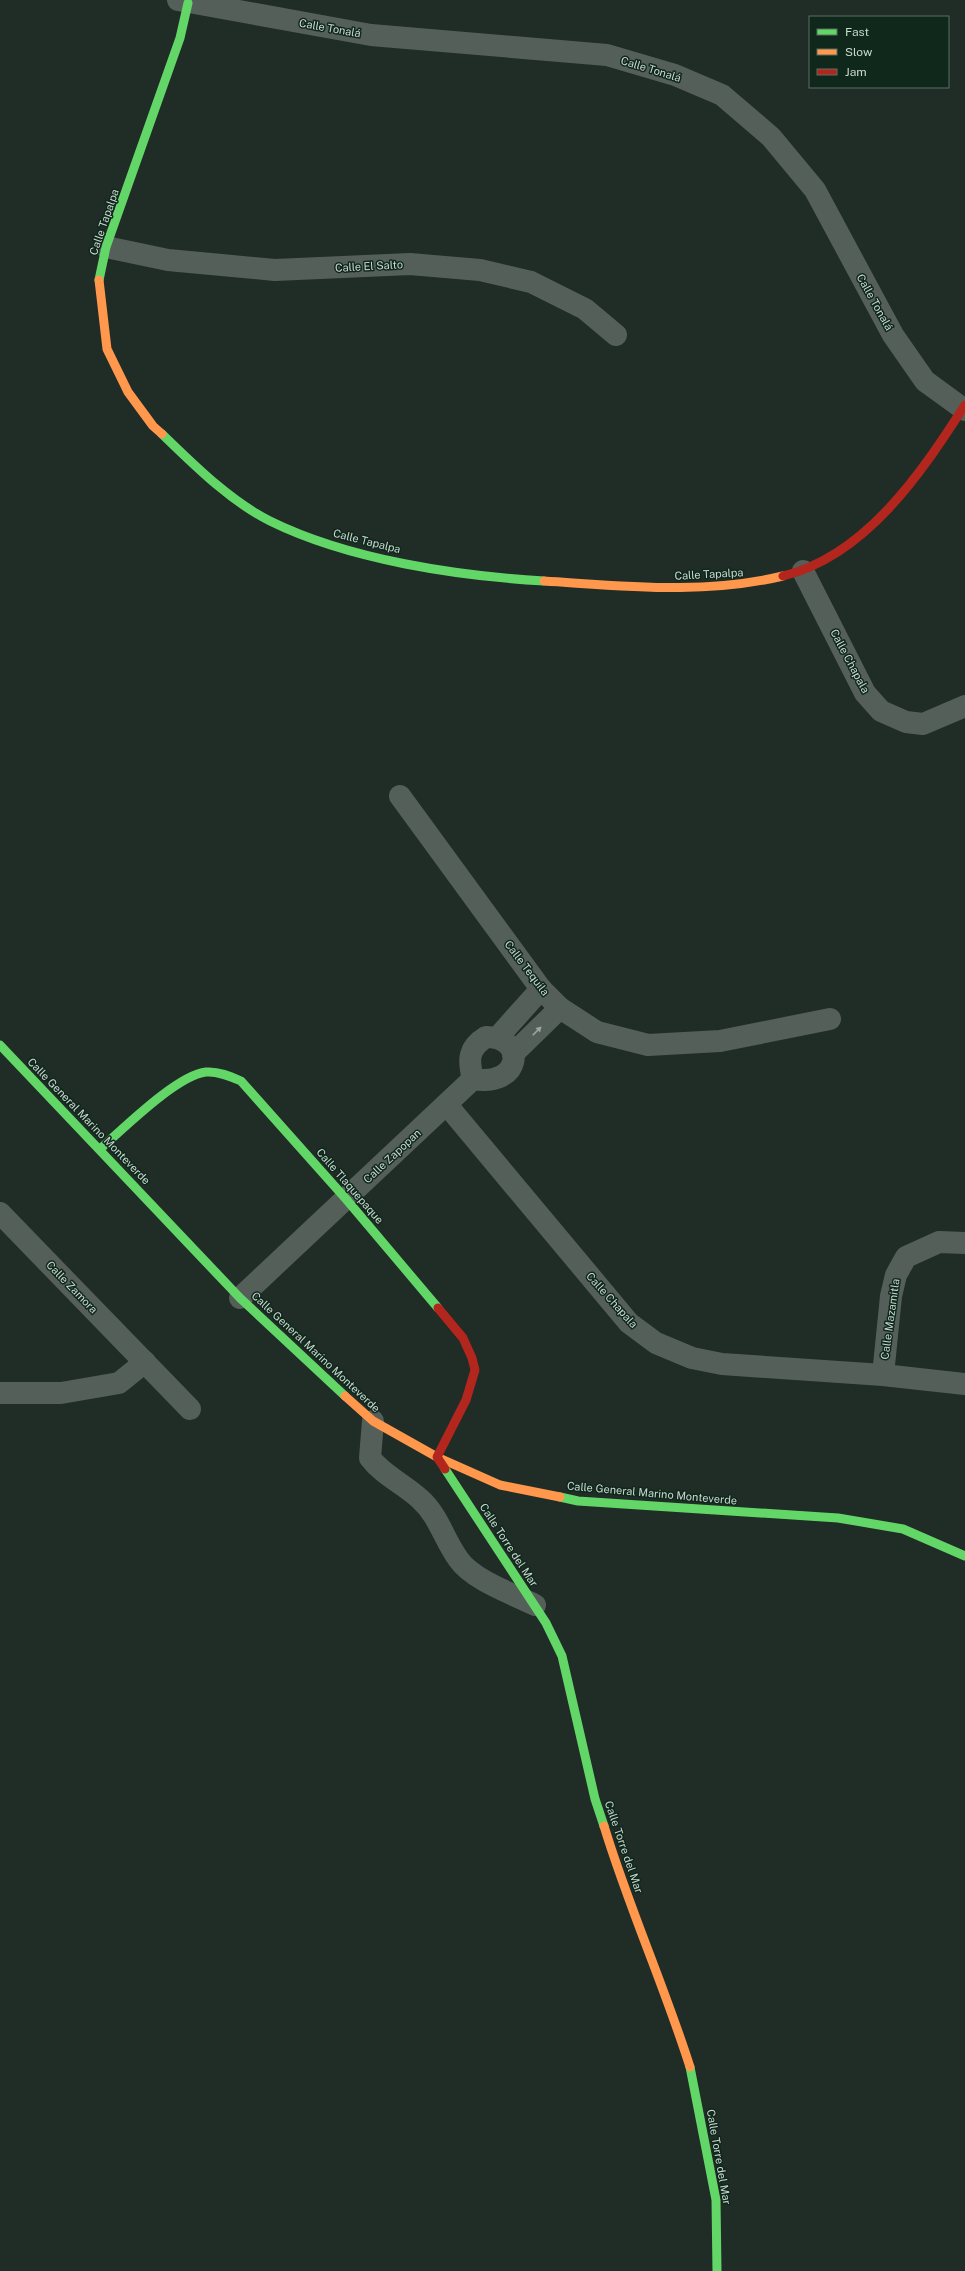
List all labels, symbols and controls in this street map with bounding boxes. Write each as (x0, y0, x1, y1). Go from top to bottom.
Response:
legend (809, 16, 949, 88)
street label: Calle Tonalá (298, 17, 362, 39)
text: Fast (845, 25, 870, 39)
text: Slow (845, 45, 873, 59)
street label: Calle Tonalá (619, 54, 683, 84)
text: Jam (845, 65, 867, 79)
street label: Calle Tapalpa (87, 187, 121, 257)
street label: Calle El Salto (335, 258, 403, 274)
street label: Calle Tonalá (855, 272, 895, 332)
street label: Calle Tapalpa (332, 527, 402, 555)
street label: Calle Tapalpa (674, 566, 744, 582)
street label: Calle Chapala (828, 627, 872, 695)
street label: Calle Tequila (502, 938, 552, 998)
one-way arrow (532, 1026, 542, 1036)
street label: Calle General Marino Monteverde (25, 1055, 153, 1187)
street label: Calle Zapopan (361, 1127, 423, 1185)
street label: Calle Tlaquepaque (314, 1146, 386, 1226)
street label: Calle Zamora (44, 1258, 100, 1316)
street label: Calle Chapala (584, 1270, 640, 1330)
street label: Calle Mazamitla (878, 1278, 902, 1360)
street label: Calle General Marino Monteverde (249, 1289, 383, 1415)
street label: Calle General Marino Monteverde (566, 1480, 738, 1506)
street label: Calle Torre del Mar (478, 1501, 540, 1589)
street label: Calle Torre del Mar (603, 1799, 645, 1895)
street label: Calle Torre del Mar (705, 2108, 733, 2206)

